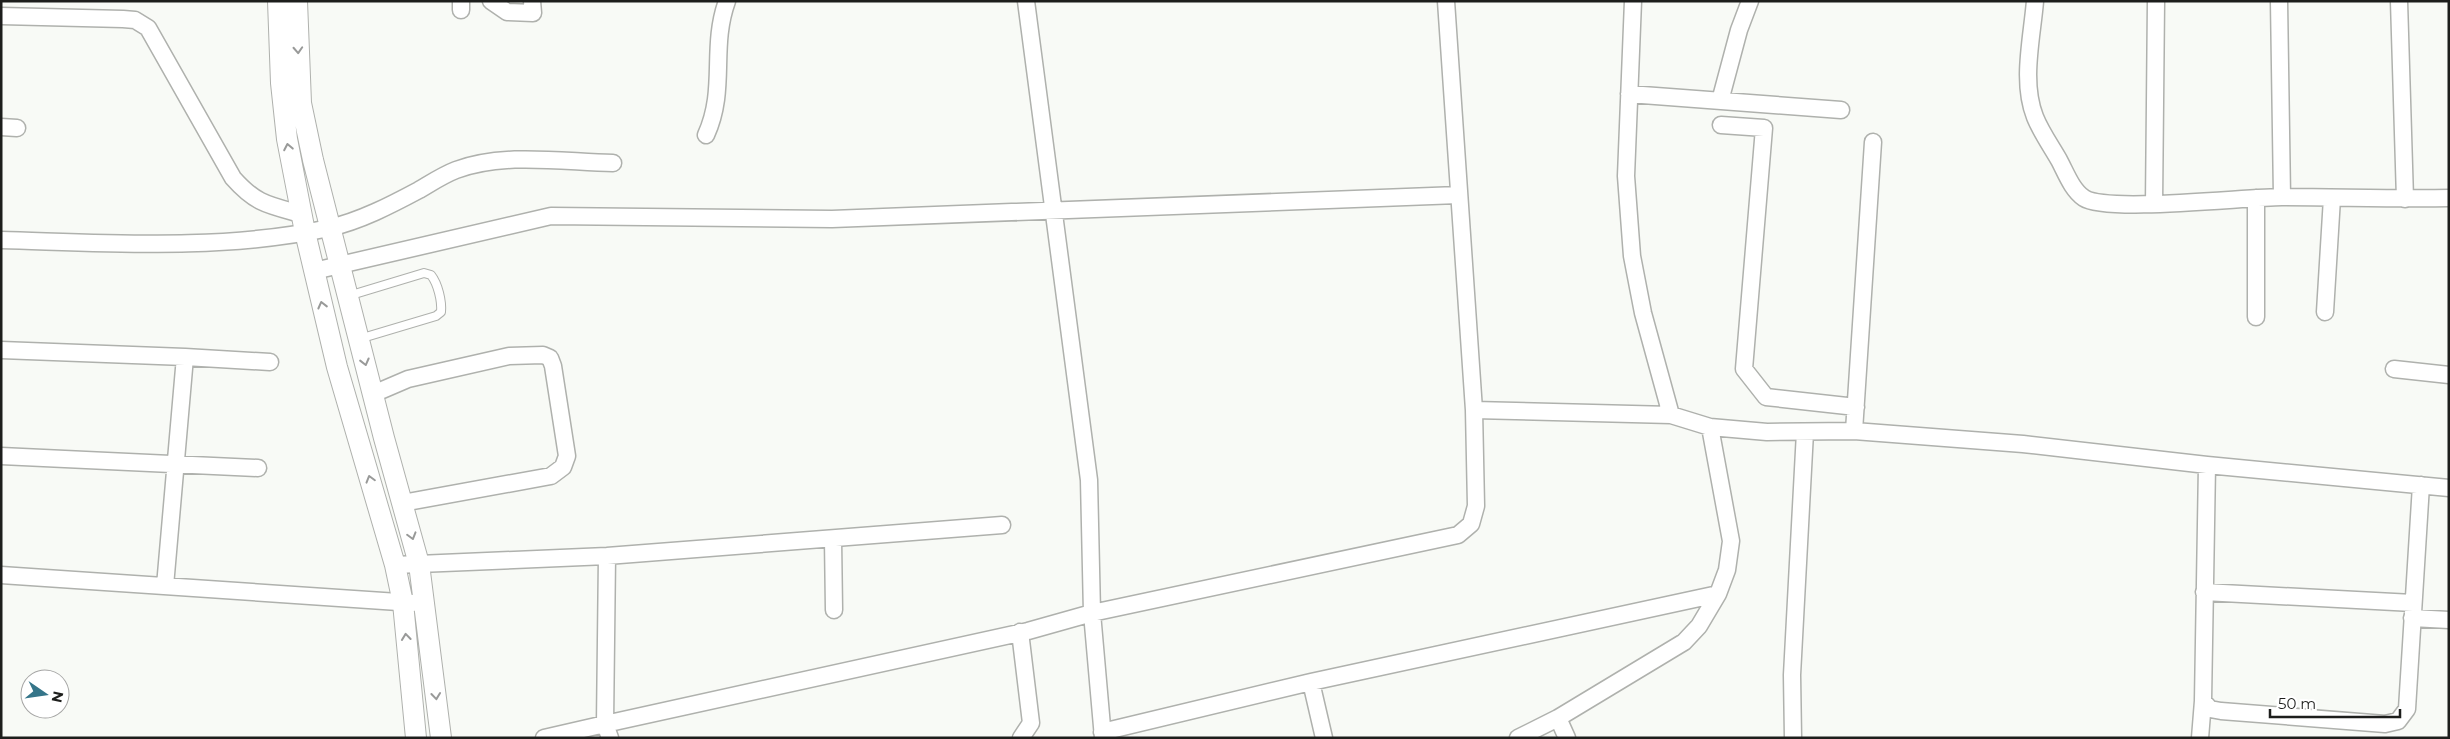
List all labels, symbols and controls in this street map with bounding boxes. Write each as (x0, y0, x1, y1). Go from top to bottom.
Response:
one-way arrow (292, 46, 303, 54)
one-way arrow (284, 142, 294, 151)
one-way arrow (317, 301, 328, 310)
one-way arrow (359, 358, 370, 367)
one-way arrow (366, 475, 376, 483)
one-way arrow (406, 531, 416, 540)
one-way arrow (401, 633, 412, 641)
north arrow (20, 669, 70, 719)
scale bar (2270, 686, 2400, 718)
text: N (48, 689, 68, 704)
one-way arrow (430, 693, 441, 701)
text: 50 m (2278, 694, 2316, 713)

